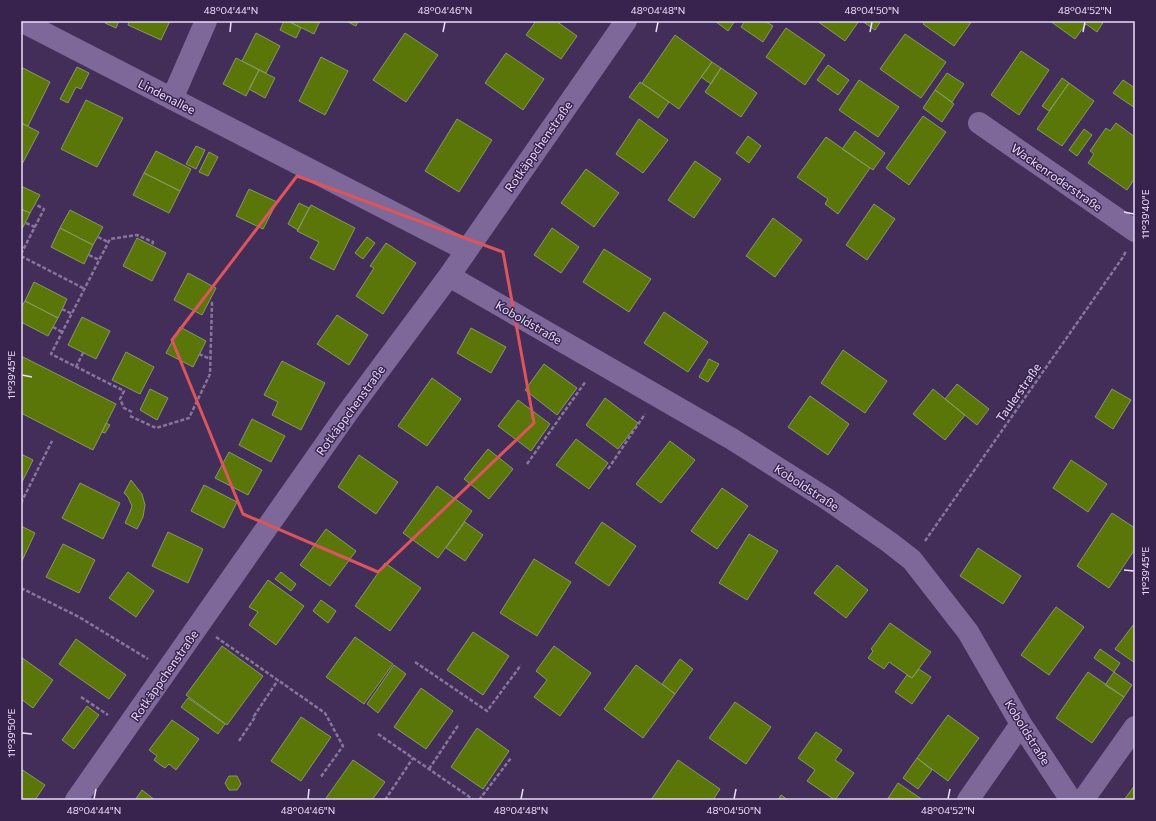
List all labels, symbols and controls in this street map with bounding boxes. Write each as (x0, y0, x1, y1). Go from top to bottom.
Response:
text: 48°04'44"N (204, 4, 258, 16)
text: 48°04'46"N (418, 4, 472, 16)
text: 48°04'48"N (631, 4, 685, 16)
text: 48°04'50"N (845, 4, 899, 16)
text: 48°04'52"N (1058, 4, 1112, 16)
street label: Lindenallee (136, 76, 198, 116)
street label: Rotkäppchenstraße (501, 98, 575, 194)
street label: Wackenroderstraße (1009, 140, 1105, 214)
text: 11°39'40"E (1139, 189, 1151, 239)
street label: Koboldstraße (493, 297, 565, 347)
text: 11°39'45"E (5, 351, 17, 399)
street label: Taulerstraße (993, 360, 1043, 424)
street label: Rotkäppchenstraße (313, 362, 387, 458)
street label: Koboldstraße (772, 461, 842, 513)
text: 11°39'45"E (1139, 547, 1151, 595)
street label: Rotkäppchenstraße (127, 627, 201, 723)
street label: Koboldstraße (1002, 697, 1054, 767)
text: 11°39'50"E (5, 708, 17, 758)
text: 48°04'44"N (67, 804, 121, 816)
text: 48°04'46"N (281, 804, 335, 816)
text: 48°04'48"N (494, 804, 548, 816)
text: 48°04'50"N (707, 804, 761, 816)
text: 48°04'52"N (921, 804, 975, 816)

